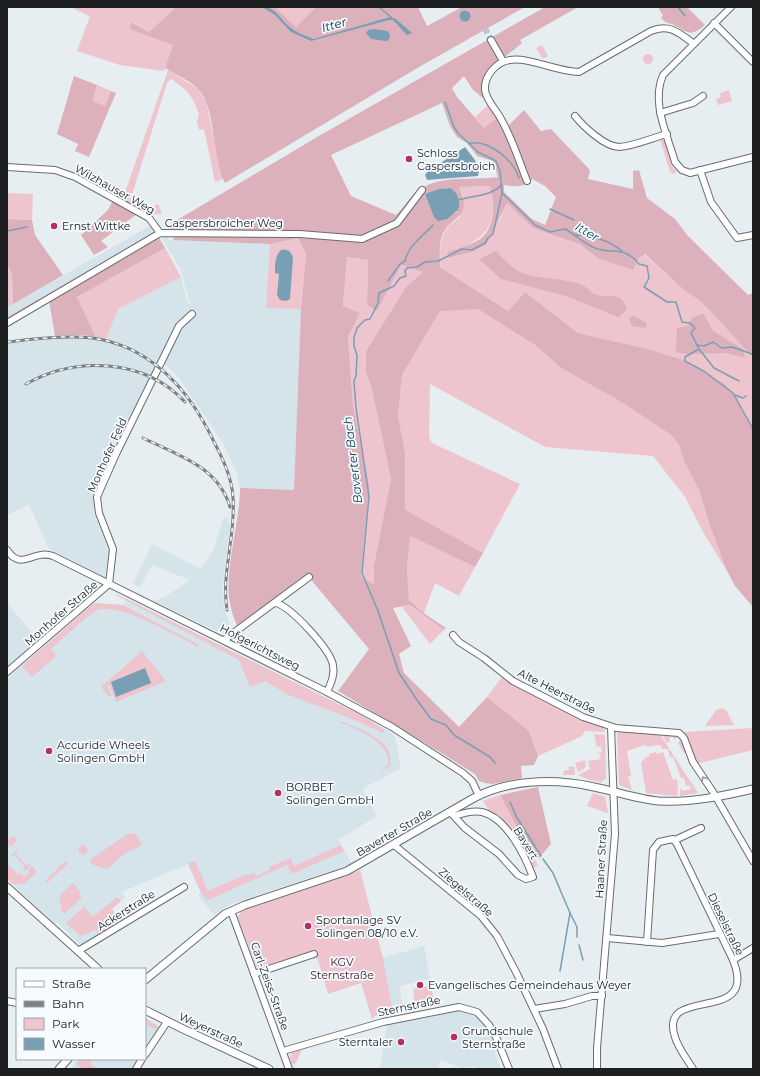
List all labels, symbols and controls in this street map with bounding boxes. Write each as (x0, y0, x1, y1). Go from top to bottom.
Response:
water label: Itter (320, 14, 348, 35)
place label: Schloss Caspersbroich (417, 146, 496, 173)
marker: Schloss Caspersbroich (404, 154, 414, 164)
street label: Wilzhauser Weg (72, 161, 158, 217)
street label: Caspersbroicher Weg (165, 216, 283, 230)
place label: Ernst Wittke (62, 219, 131, 233)
water label: Itter (573, 219, 602, 244)
marker: Ernst Wittke (49, 221, 59, 231)
street label: Monhofer Feld (84, 415, 130, 495)
water label: Baverter Bach (340, 416, 365, 504)
street label: Monhofer Straße (22, 577, 101, 649)
street label: Hofgerichtsweg (218, 621, 302, 673)
street label: Alte Heerstraße (516, 665, 599, 717)
place label: Accuride Wheels Solingen GmbH (57, 738, 150, 765)
marker: Accuride Wheels Solingen GmbH (44, 746, 54, 756)
one-way arrow (702, 776, 709, 783)
place label: BORBET Solingen GmbH (286, 780, 374, 807)
marker: BORBET Solingen GmbH (273, 788, 283, 798)
street label: Baverter Straße (353, 804, 435, 859)
street label: Haaner Straße (592, 819, 610, 899)
street label: Bavert (510, 824, 542, 862)
street label: Ziegelstraße (436, 864, 497, 920)
street label: Ackerstraße (94, 886, 158, 933)
street label: Dieselstraße (705, 890, 747, 958)
place label: Sportanlage SV Solingen 08/10 e.V. (316, 913, 418, 940)
marker: Sportanlage SV Solingen 08/10 e.V. (303, 921, 313, 931)
street label: Carl-Zeiss-Straße (248, 940, 293, 1032)
park label: KGV Sternstraße (310, 955, 374, 982)
legend (16, 968, 146, 1060)
text: Straße (52, 976, 91, 991)
place label: Evangelisches Gemeindehaus Weyer (428, 978, 631, 992)
marker: Evangelisches Gemeindehaus Weyer (415, 980, 425, 990)
street label: Sternstraße (376, 992, 442, 1019)
text: Bahn (52, 996, 84, 1011)
street label: Weyerstraße (177, 1009, 246, 1051)
text: Park (52, 1016, 80, 1031)
place label: Grundschule Sternstraße (462, 1024, 533, 1051)
marker: Grundschule Sternstraße (449, 1032, 459, 1042)
place label: Sterntaler (339, 1035, 393, 1049)
text: Wasser (52, 1036, 96, 1051)
marker: Sterntaler (396, 1037, 406, 1047)

